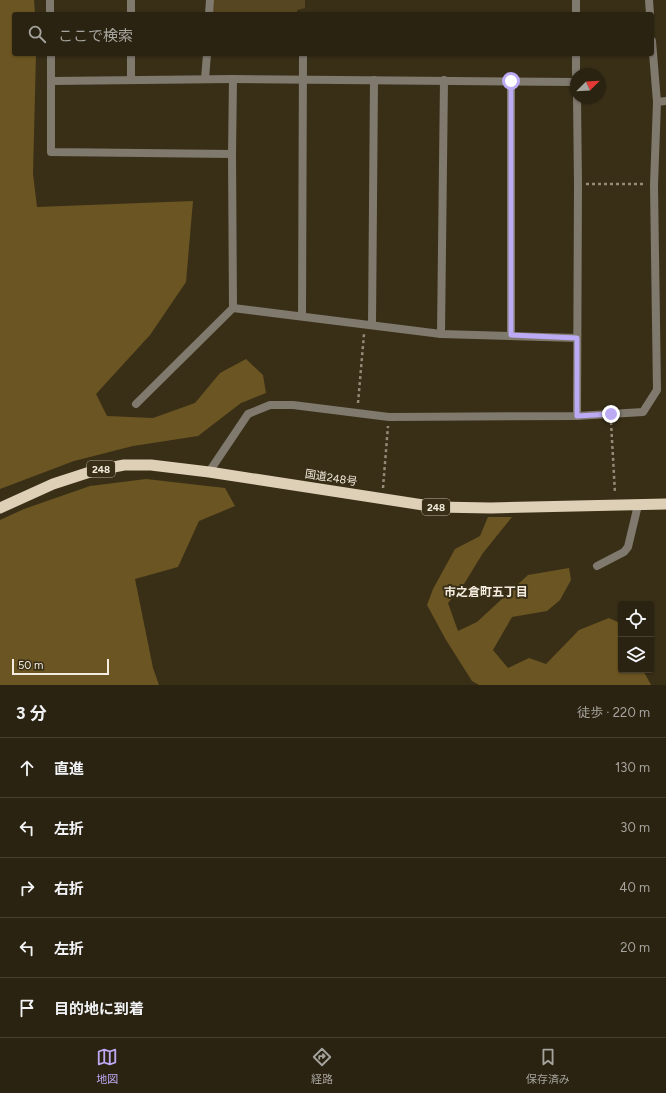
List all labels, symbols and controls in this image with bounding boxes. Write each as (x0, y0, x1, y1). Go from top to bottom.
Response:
search box (12, 12, 654, 56)
icon: search (26, 23, 48, 45)
text: ここで検索 (58, 27, 133, 45)
north arrow (570, 68, 606, 104)
route start (502, 72, 520, 90)
route end (602, 405, 620, 423)
road number: 248 (87, 461, 115, 477)
street label: 国道248号 (304, 467, 358, 489)
road number: 248 (422, 499, 450, 515)
district label: 市之倉町五丁目 (444, 585, 528, 599)
map controls (618, 601, 654, 673)
button: locate (618, 601, 654, 637)
button: layers (618, 637, 654, 673)
scale bar (12, 657, 109, 676)
text: 50 m (18, 659, 43, 672)
text: 3 分 (16, 703, 47, 723)
text: 徒歩 · 220 m (577, 705, 650, 720)
icon: ahead (16, 757, 38, 779)
text: 直進 (54, 760, 84, 778)
text: 130 m (615, 760, 650, 775)
icon: left (16, 817, 38, 839)
text: 左折 (54, 820, 84, 838)
text: 30 m (620, 820, 650, 835)
icon: right (16, 877, 38, 899)
text: 右折 (54, 880, 84, 898)
text: 40 m (619, 880, 650, 895)
icon: left (16, 937, 38, 959)
text: 左折 (54, 940, 84, 958)
text: 20 m (620, 940, 650, 955)
icon: arrive (16, 997, 38, 1019)
text: 目的地に到着 (54, 1000, 144, 1018)
tab: 地図 (96, 1046, 118, 1086)
tab: 経路 (311, 1046, 333, 1086)
tab: 保存済み (526, 1046, 570, 1086)

